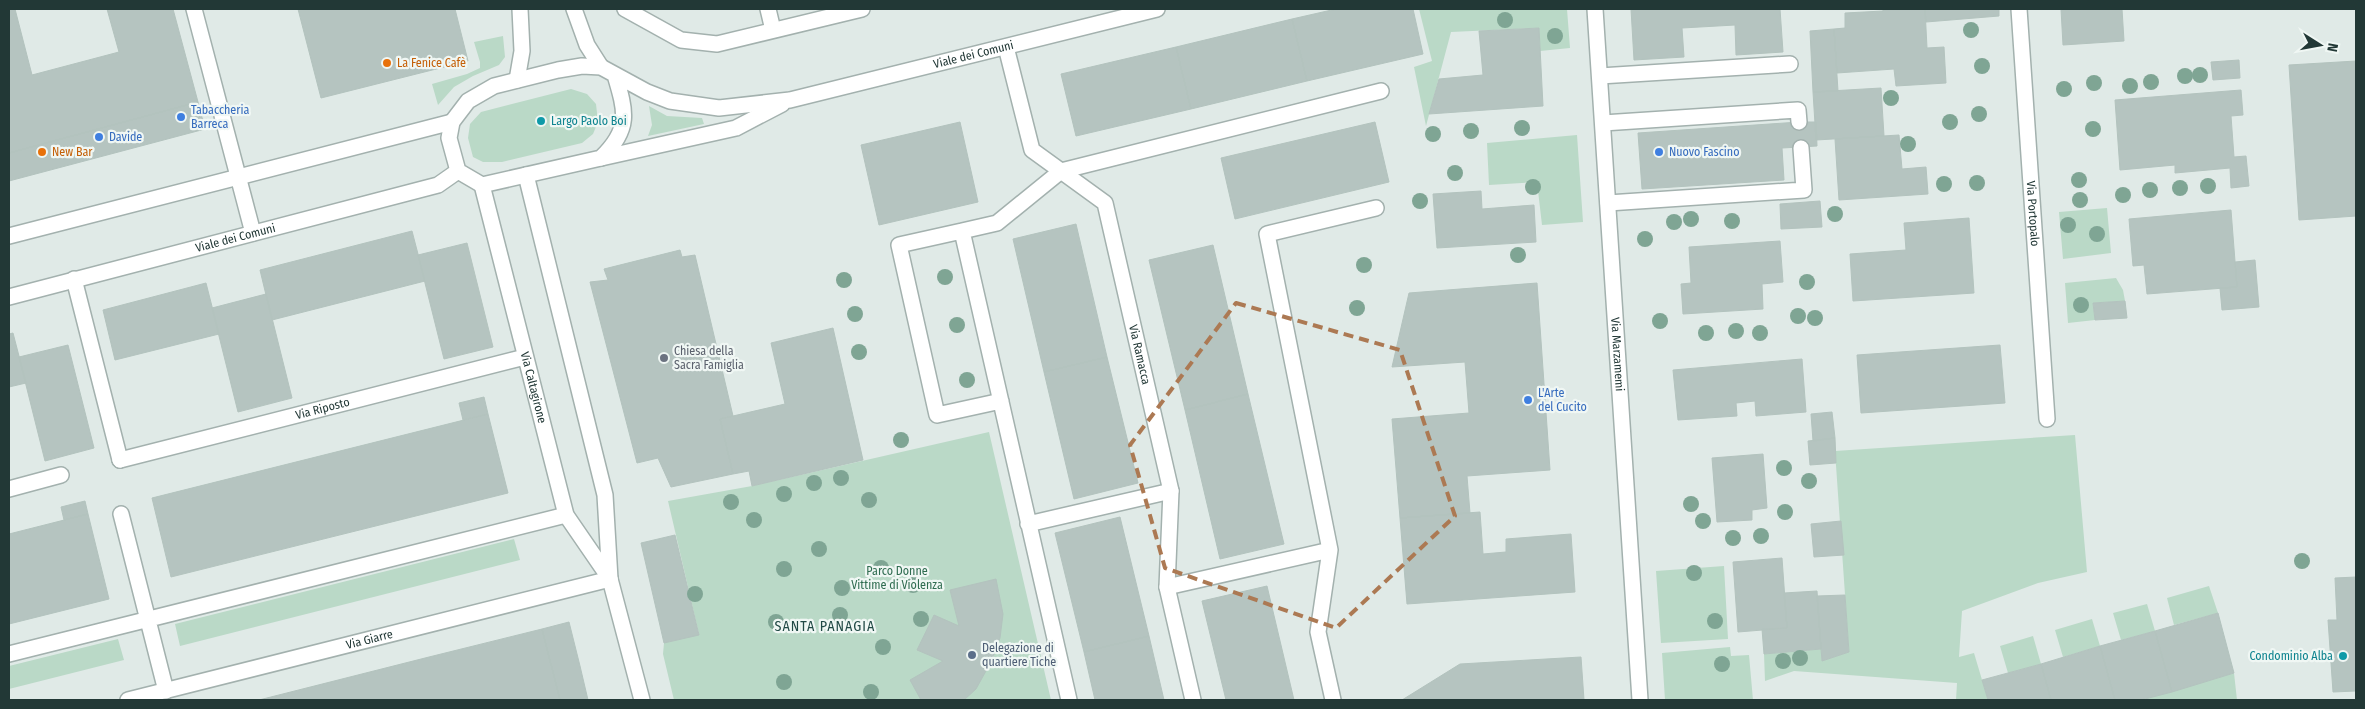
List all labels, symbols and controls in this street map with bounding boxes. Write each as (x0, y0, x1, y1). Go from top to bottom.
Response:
north arrow (2295, 20, 2345, 70)
street label: Viale dei Comuni (932, 38, 1015, 71)
text: N (2323, 42, 2341, 53)
place label: La Fenice Cafè (397, 56, 466, 70)
marker: La Fenice Cafè (381, 57, 393, 69)
place label: Tabaccheria Barreca (191, 103, 250, 131)
marker: Tabaccheria Barreca (175, 111, 187, 123)
place label: Largo Paolo Boi (551, 114, 627, 128)
marker: Largo Paolo Boi (535, 115, 547, 127)
place label: Davide (109, 130, 142, 144)
marker: Davide (93, 131, 105, 143)
place label: New Bar (52, 145, 93, 159)
place label: Nuovo Fascino (1669, 145, 1740, 159)
marker: New Bar (36, 146, 48, 158)
marker: Nuovo Fascino (1653, 146, 1665, 158)
street label: Via Portopalo (2024, 180, 2042, 247)
street label: Viale dei Comuni (194, 221, 277, 255)
street label: Via Marzamemi (1608, 317, 1627, 392)
street label: Via Ramacca (1126, 323, 1153, 386)
place label: Chiesa della Sacra Famiglia (674, 344, 744, 372)
street label: Via Caltagirone (518, 350, 549, 425)
marker: Chiesa della Sacra Famiglia (658, 352, 670, 364)
place label: L'Arte del Cucito (1538, 386, 1587, 414)
marker: L'Arte del Cucito (1522, 394, 1534, 406)
street label: Via Riposto (294, 395, 351, 422)
park label: Parco Donne Vittime di Violenza (851, 564, 943, 592)
district label: SANTA PANAGIA (775, 618, 875, 635)
street label: Via Giarre (345, 627, 394, 652)
place label: Delegazione di quartiere Tiche (982, 641, 1056, 669)
marker: Delegazione di quartiere Tiche (966, 649, 978, 661)
place label: Condominio Alba (2249, 649, 2333, 663)
marker: Condominio Alba (2337, 650, 2349, 662)

